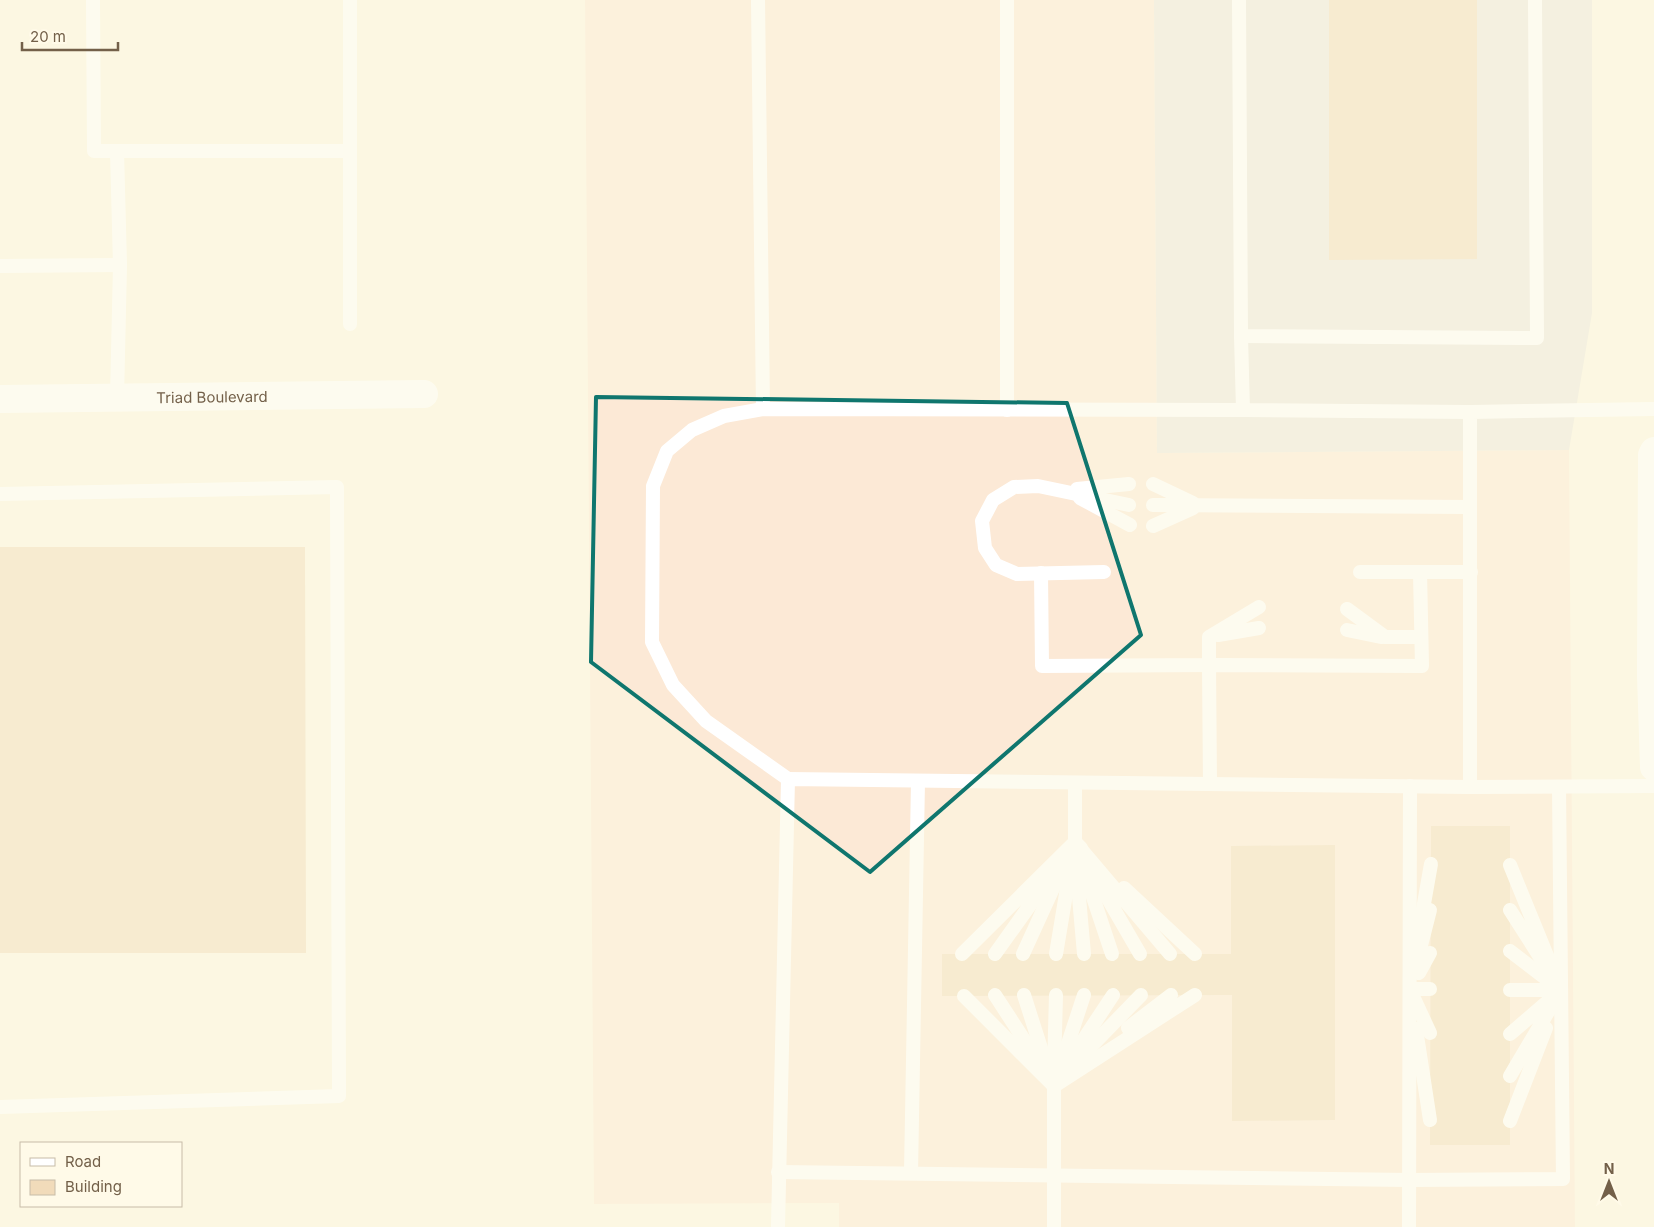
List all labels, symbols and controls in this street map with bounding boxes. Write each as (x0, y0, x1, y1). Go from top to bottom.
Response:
scale bar (22, 20, 119, 52)
text: 20 m (30, 27, 66, 46)
street label: Triad Boulevard (156, 386, 268, 407)
legend (20, 1142, 182, 1207)
text: Road (65, 1152, 101, 1171)
north arrow (1584, 1157, 1634, 1207)
text: N (1604, 1160, 1614, 1177)
text: Building (65, 1177, 122, 1196)

